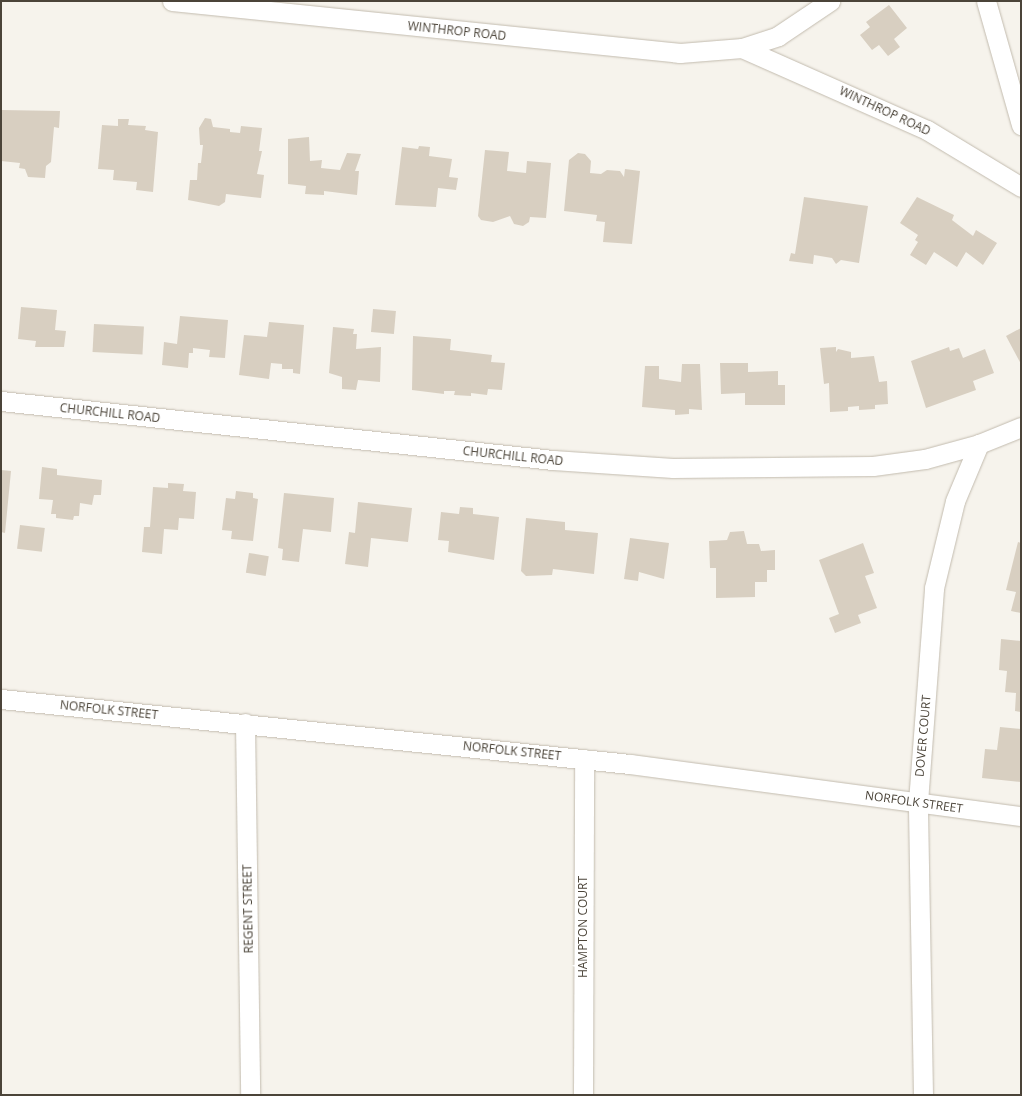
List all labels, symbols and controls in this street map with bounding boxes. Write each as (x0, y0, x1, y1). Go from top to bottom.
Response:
street label: WINTHROP ROAD (407, 19, 507, 43)
street label: WINTHROP ROAD (837, 84, 933, 138)
street label: CHURCHILL ROAD (59, 401, 161, 425)
street label: CHURCHILL ROAD (462, 444, 564, 468)
street label: DOVER COURT (912, 695, 934, 777)
street label: NORFOLK STREET (59, 698, 159, 722)
street label: NORFOLK STREET (462, 739, 562, 763)
street label: NORFOLK STREET (864, 788, 964, 816)
street label: REGENT STREET (240, 864, 256, 954)
street label: HAMPTON COURT (576, 876, 590, 978)

